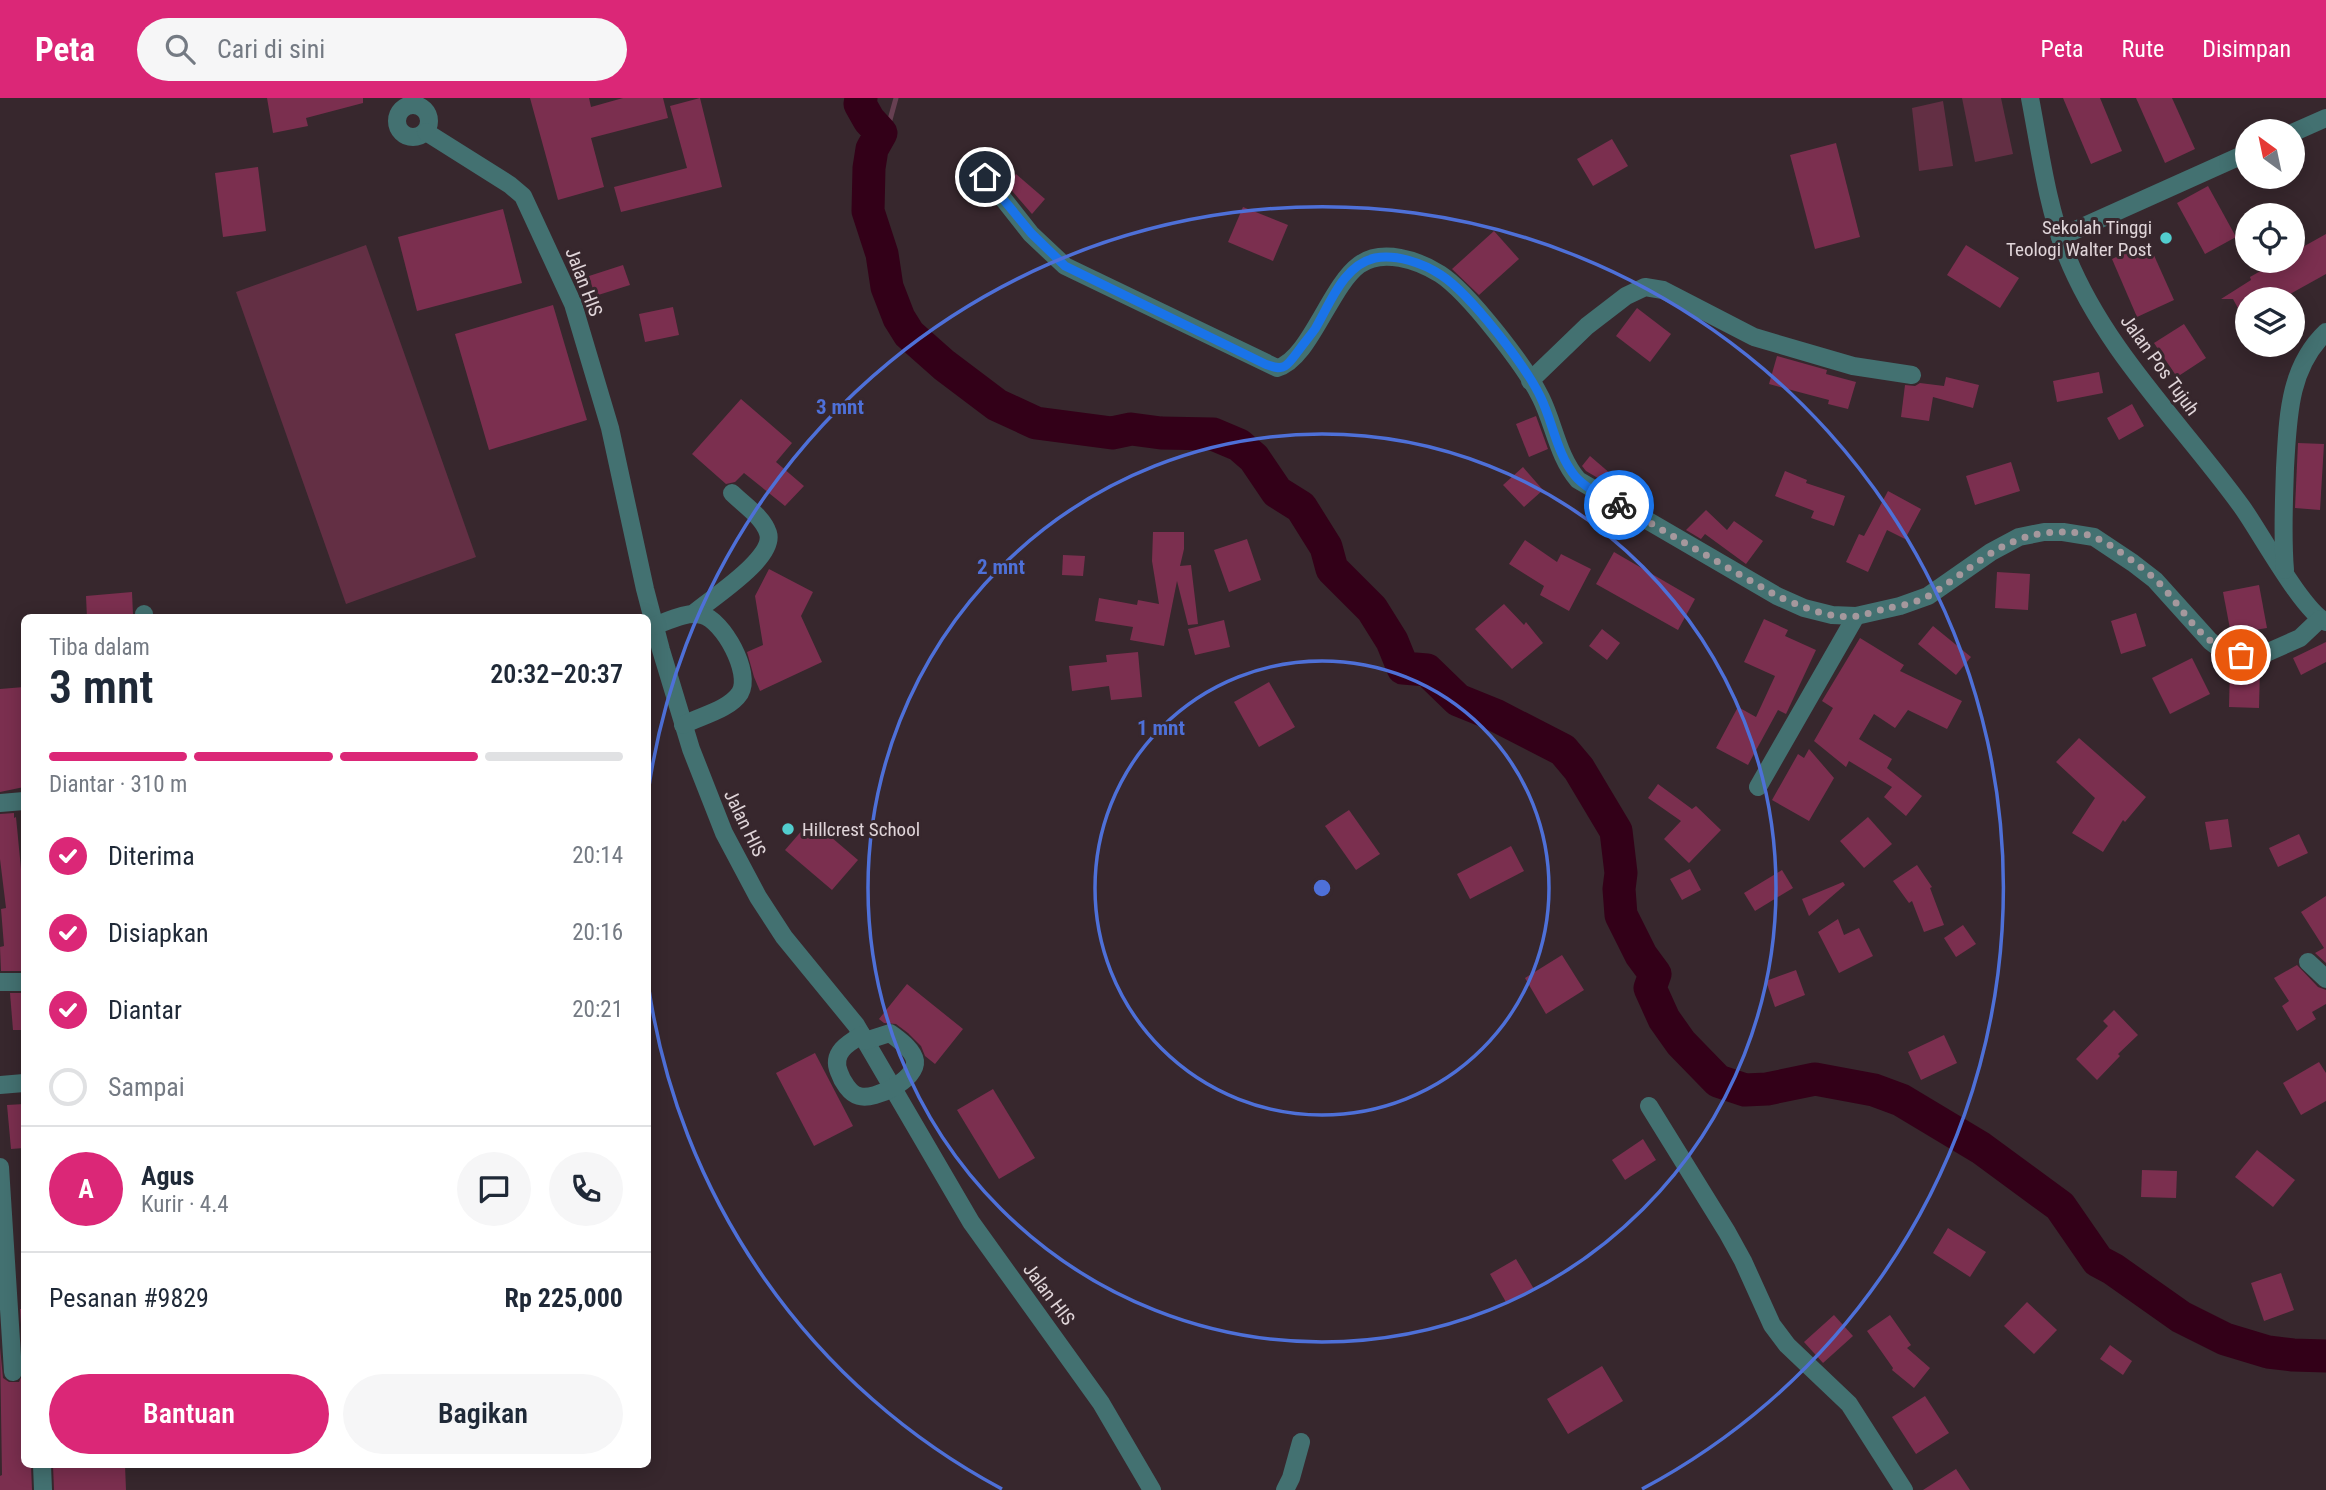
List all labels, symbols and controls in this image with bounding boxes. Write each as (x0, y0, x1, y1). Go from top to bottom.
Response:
search box (137, 18, 627, 81)
text: Peta (35, 30, 95, 69)
icon: search (161, 30, 199, 68)
text: Cari di sini (217, 34, 325, 64)
text: Peta (2041, 35, 2084, 63)
text: Rute (2122, 35, 2164, 63)
text: Disimpan (2202, 35, 2291, 63)
north arrow (2235, 119, 2305, 189)
map controls (2235, 119, 2305, 357)
pin (955, 147, 1015, 207)
icon: home (966, 158, 1004, 196)
button: locate (2235, 203, 2305, 273)
place label: Sekolah Tinggi Teologi Walter Post (2006, 216, 2152, 261)
marker: Sekolah Tinggi Teologi Walter Post (2158, 230, 2174, 246)
street label: Jalan HIS (560, 244, 608, 320)
button: layers (2235, 287, 2305, 357)
street label: Jalan Pos Tujuh (2116, 310, 2204, 420)
text: 3 mnt (816, 395, 864, 419)
courier (1584, 470, 1654, 540)
icon: bike (1600, 486, 1638, 524)
text: 2 mnt (977, 555, 1025, 579)
pin (2211, 625, 2271, 685)
text: Tiba dalam (49, 634, 150, 661)
icon: bag (2222, 636, 2260, 674)
text: 20:32–20:37 (490, 659, 623, 689)
text: 3 mnt (49, 660, 154, 714)
text: 1 mnt (1137, 716, 1185, 740)
text: Diantar · 310 m (49, 771, 187, 798)
street label: Jalan HIS (719, 786, 771, 860)
place label: Hillcrest School (802, 818, 920, 841)
marker: Hillcrest School (780, 821, 796, 837)
icon: check (49, 837, 87, 875)
text: Diterima (108, 841, 195, 871)
text: 20:14 (572, 842, 623, 869)
centre of rings (1310, 876, 1334, 900)
icon: check (49, 914, 87, 952)
text: Disiapkan (108, 918, 209, 948)
text: 20:16 (572, 919, 623, 946)
icon: check (49, 991, 87, 1029)
text: Diantar (108, 995, 182, 1025)
text: 20:21 (572, 996, 623, 1023)
text: Sampai (108, 1072, 185, 1102)
button: chat (457, 1152, 531, 1226)
button: phone (549, 1152, 623, 1226)
text: Agus (141, 1161, 194, 1191)
text: A (78, 1174, 94, 1204)
text: Kurir · 4.4 (141, 1191, 229, 1218)
street label: Jalan HIS (1018, 1258, 1080, 1330)
text: Pesanan #9829 (49, 1283, 209, 1313)
text: Rp 225,000 (505, 1283, 623, 1313)
button: Bantuan (49, 1374, 329, 1454)
button: Bagikan (343, 1374, 623, 1454)

